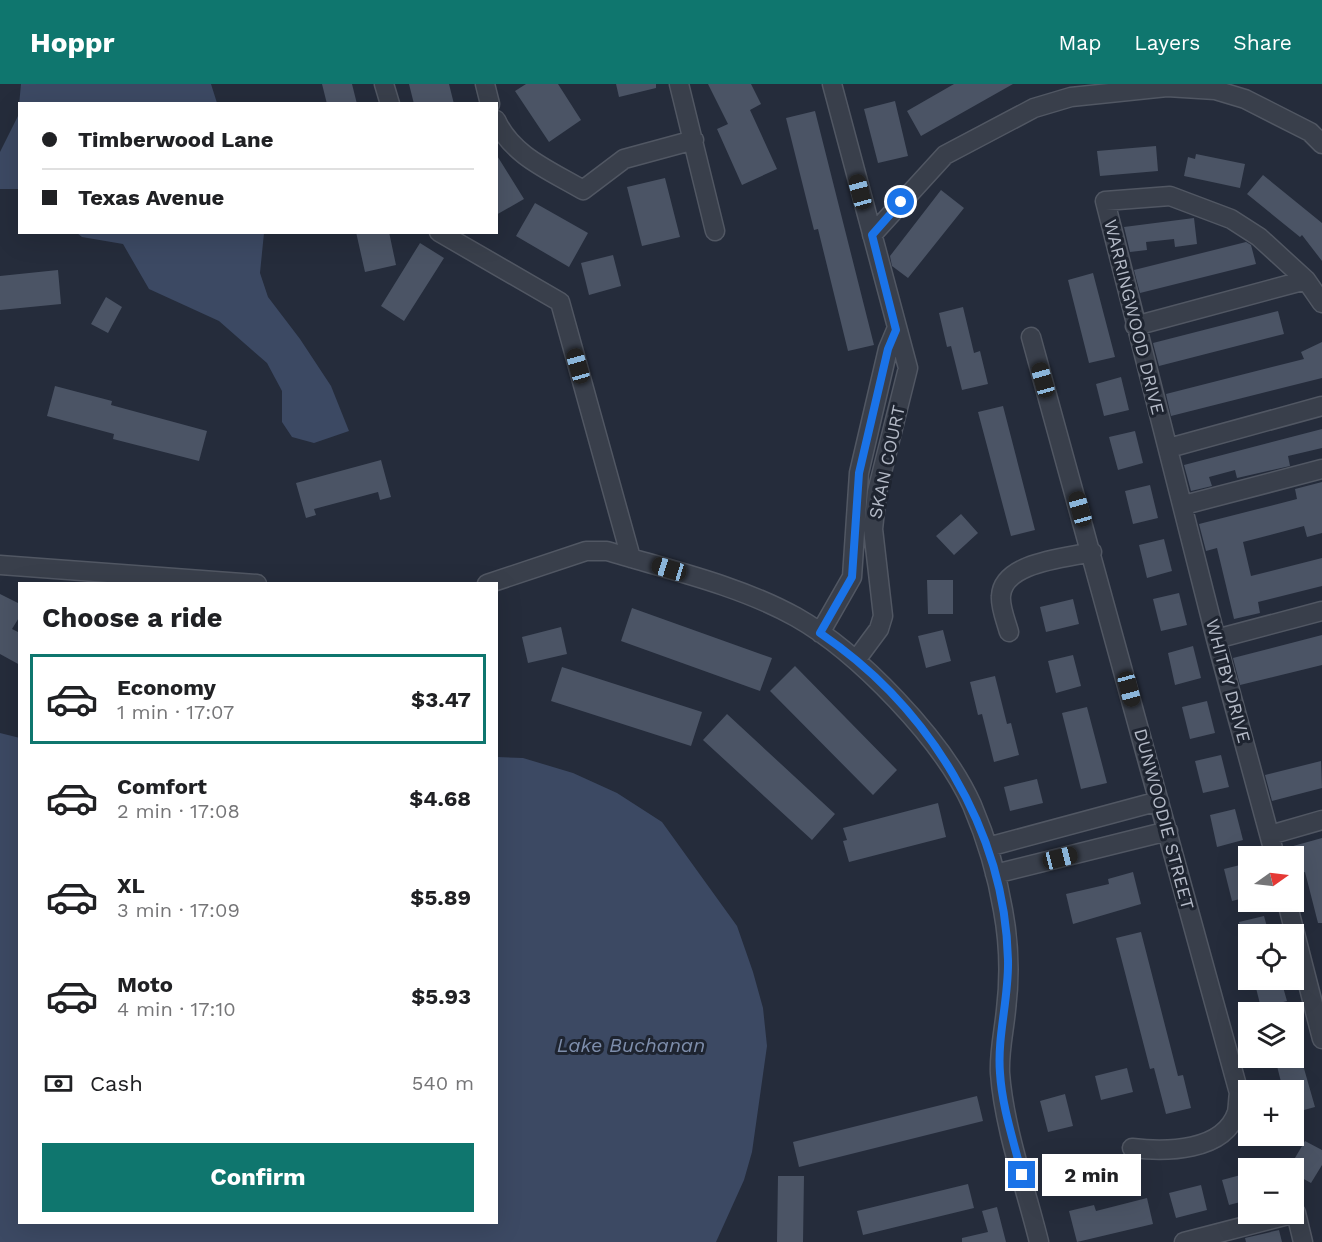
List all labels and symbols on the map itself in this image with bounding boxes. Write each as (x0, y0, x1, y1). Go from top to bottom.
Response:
car (847, 172, 873, 212)
route start (887, 188, 914, 215)
street label: WARRINGWOOD DRIVE (1100, 217, 1169, 417)
car (564, 346, 592, 386)
car (1029, 360, 1057, 400)
street label: SKAN COURT (864, 403, 909, 521)
car (1066, 489, 1094, 529)
car (649, 555, 689, 583)
street label: WHITBY DRIVE (1202, 617, 1255, 745)
car (1116, 669, 1142, 709)
street label: DUNWOODIE STREET (1130, 726, 1199, 912)
car (1040, 845, 1080, 871)
north arrow (1238, 846, 1304, 912)
water label: Lake Buchanan (557, 1033, 705, 1057)
callout: 2 min (1043, 1154, 1142, 1196)
route end (1008, 1161, 1035, 1188)

